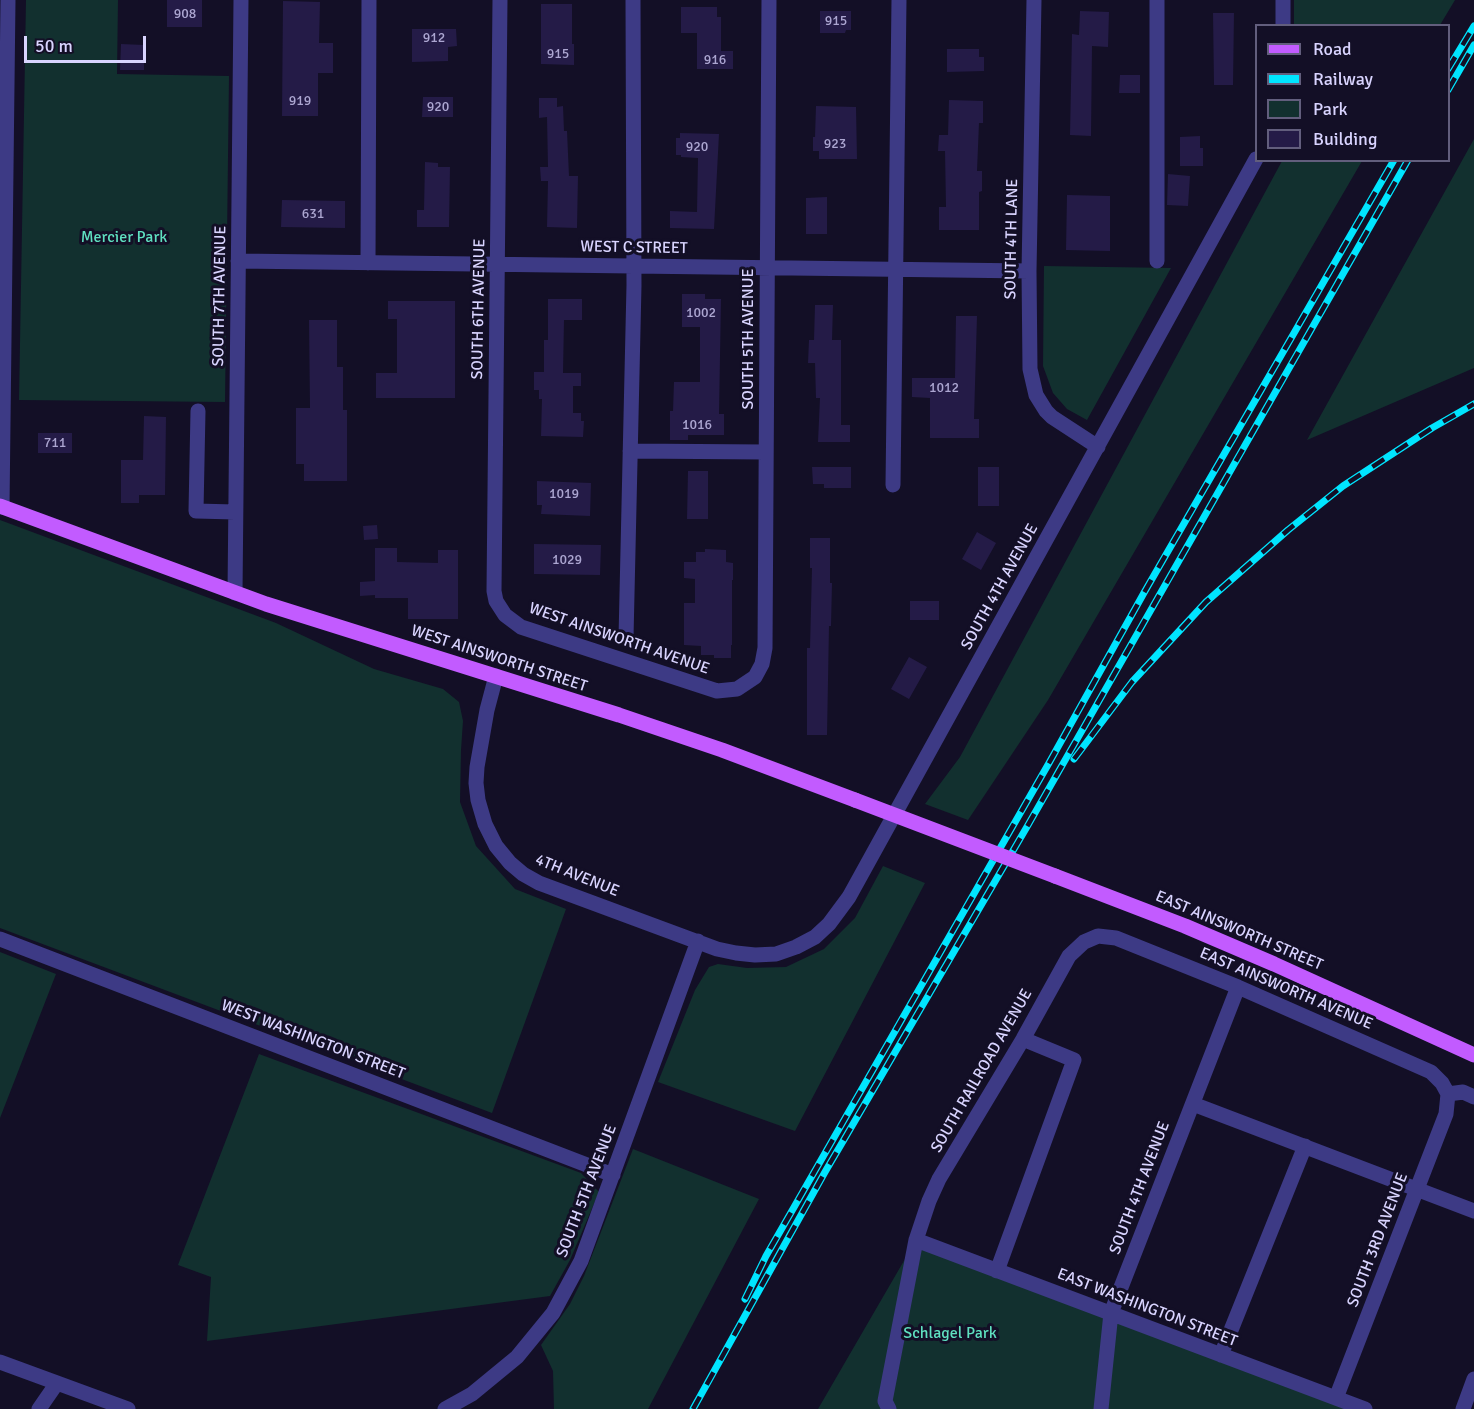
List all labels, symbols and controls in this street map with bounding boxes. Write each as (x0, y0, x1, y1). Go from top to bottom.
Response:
house number: 908 (174, 6, 196, 22)
house number: 915 (825, 13, 847, 29)
scale bar (27, 24, 148, 62)
legend (1255, 24, 1450, 162)
house number: 912 (423, 30, 445, 46)
text: 50 m (35, 35, 73, 57)
text: Road (1313, 38, 1352, 60)
house number: 915 (547, 46, 569, 62)
house number: 916 (704, 52, 726, 68)
text: Railway (1313, 68, 1373, 90)
house number: 919 (289, 93, 311, 109)
text: Park (1313, 98, 1348, 120)
house number: 920 (427, 99, 449, 115)
text: Building (1313, 128, 1377, 150)
house number: 923 (824, 136, 846, 152)
house number: 920 (686, 139, 708, 155)
street label: SOUTH 4TH LANE (1001, 178, 1023, 300)
house number: 631 (302, 206, 324, 222)
street label: SOUTH 7TH AVENUE (209, 225, 231, 367)
park label: Mercier Park (81, 228, 167, 248)
street label: WEST C STREET (580, 237, 688, 259)
street label: SOUTH 6TH AVENUE (468, 238, 490, 380)
street label: SOUTH 5TH AVENUE (739, 269, 759, 409)
house number: 1002 (686, 305, 716, 321)
house number: 1012 (929, 380, 959, 396)
house number: 1016 (682, 417, 712, 433)
house number: 711 (44, 435, 66, 451)
house number: 1019 (549, 486, 579, 502)
street label: SOUTH 4TH AVENUE (957, 521, 1043, 653)
house number: 1029 (552, 552, 582, 568)
street label: WEST AINSWORTH AVENUE (526, 599, 712, 679)
street label: WEST AINSWORTH STREET (409, 621, 589, 697)
street label: 4TH AVENUE (532, 850, 622, 902)
street label: EAST AINSWORTH STREET (1152, 887, 1326, 975)
street label: EAST AINSWORTH AVENUE (1197, 944, 1375, 1034)
street label: SOUTH RAILROAD AVENUE (927, 986, 1037, 1156)
street label: WEST WASHINGTON STREET (218, 996, 408, 1084)
street label: SOUTH 4TH AVENUE (1106, 1119, 1174, 1257)
street label: SOUTH 5TH AVENUE (553, 1122, 621, 1260)
street label: SOUTH 3RD AVENUE (1344, 1170, 1412, 1310)
street label: EAST WASHINGTON STREET (1054, 1265, 1240, 1351)
park label: Schlagel Park (903, 1324, 997, 1344)

